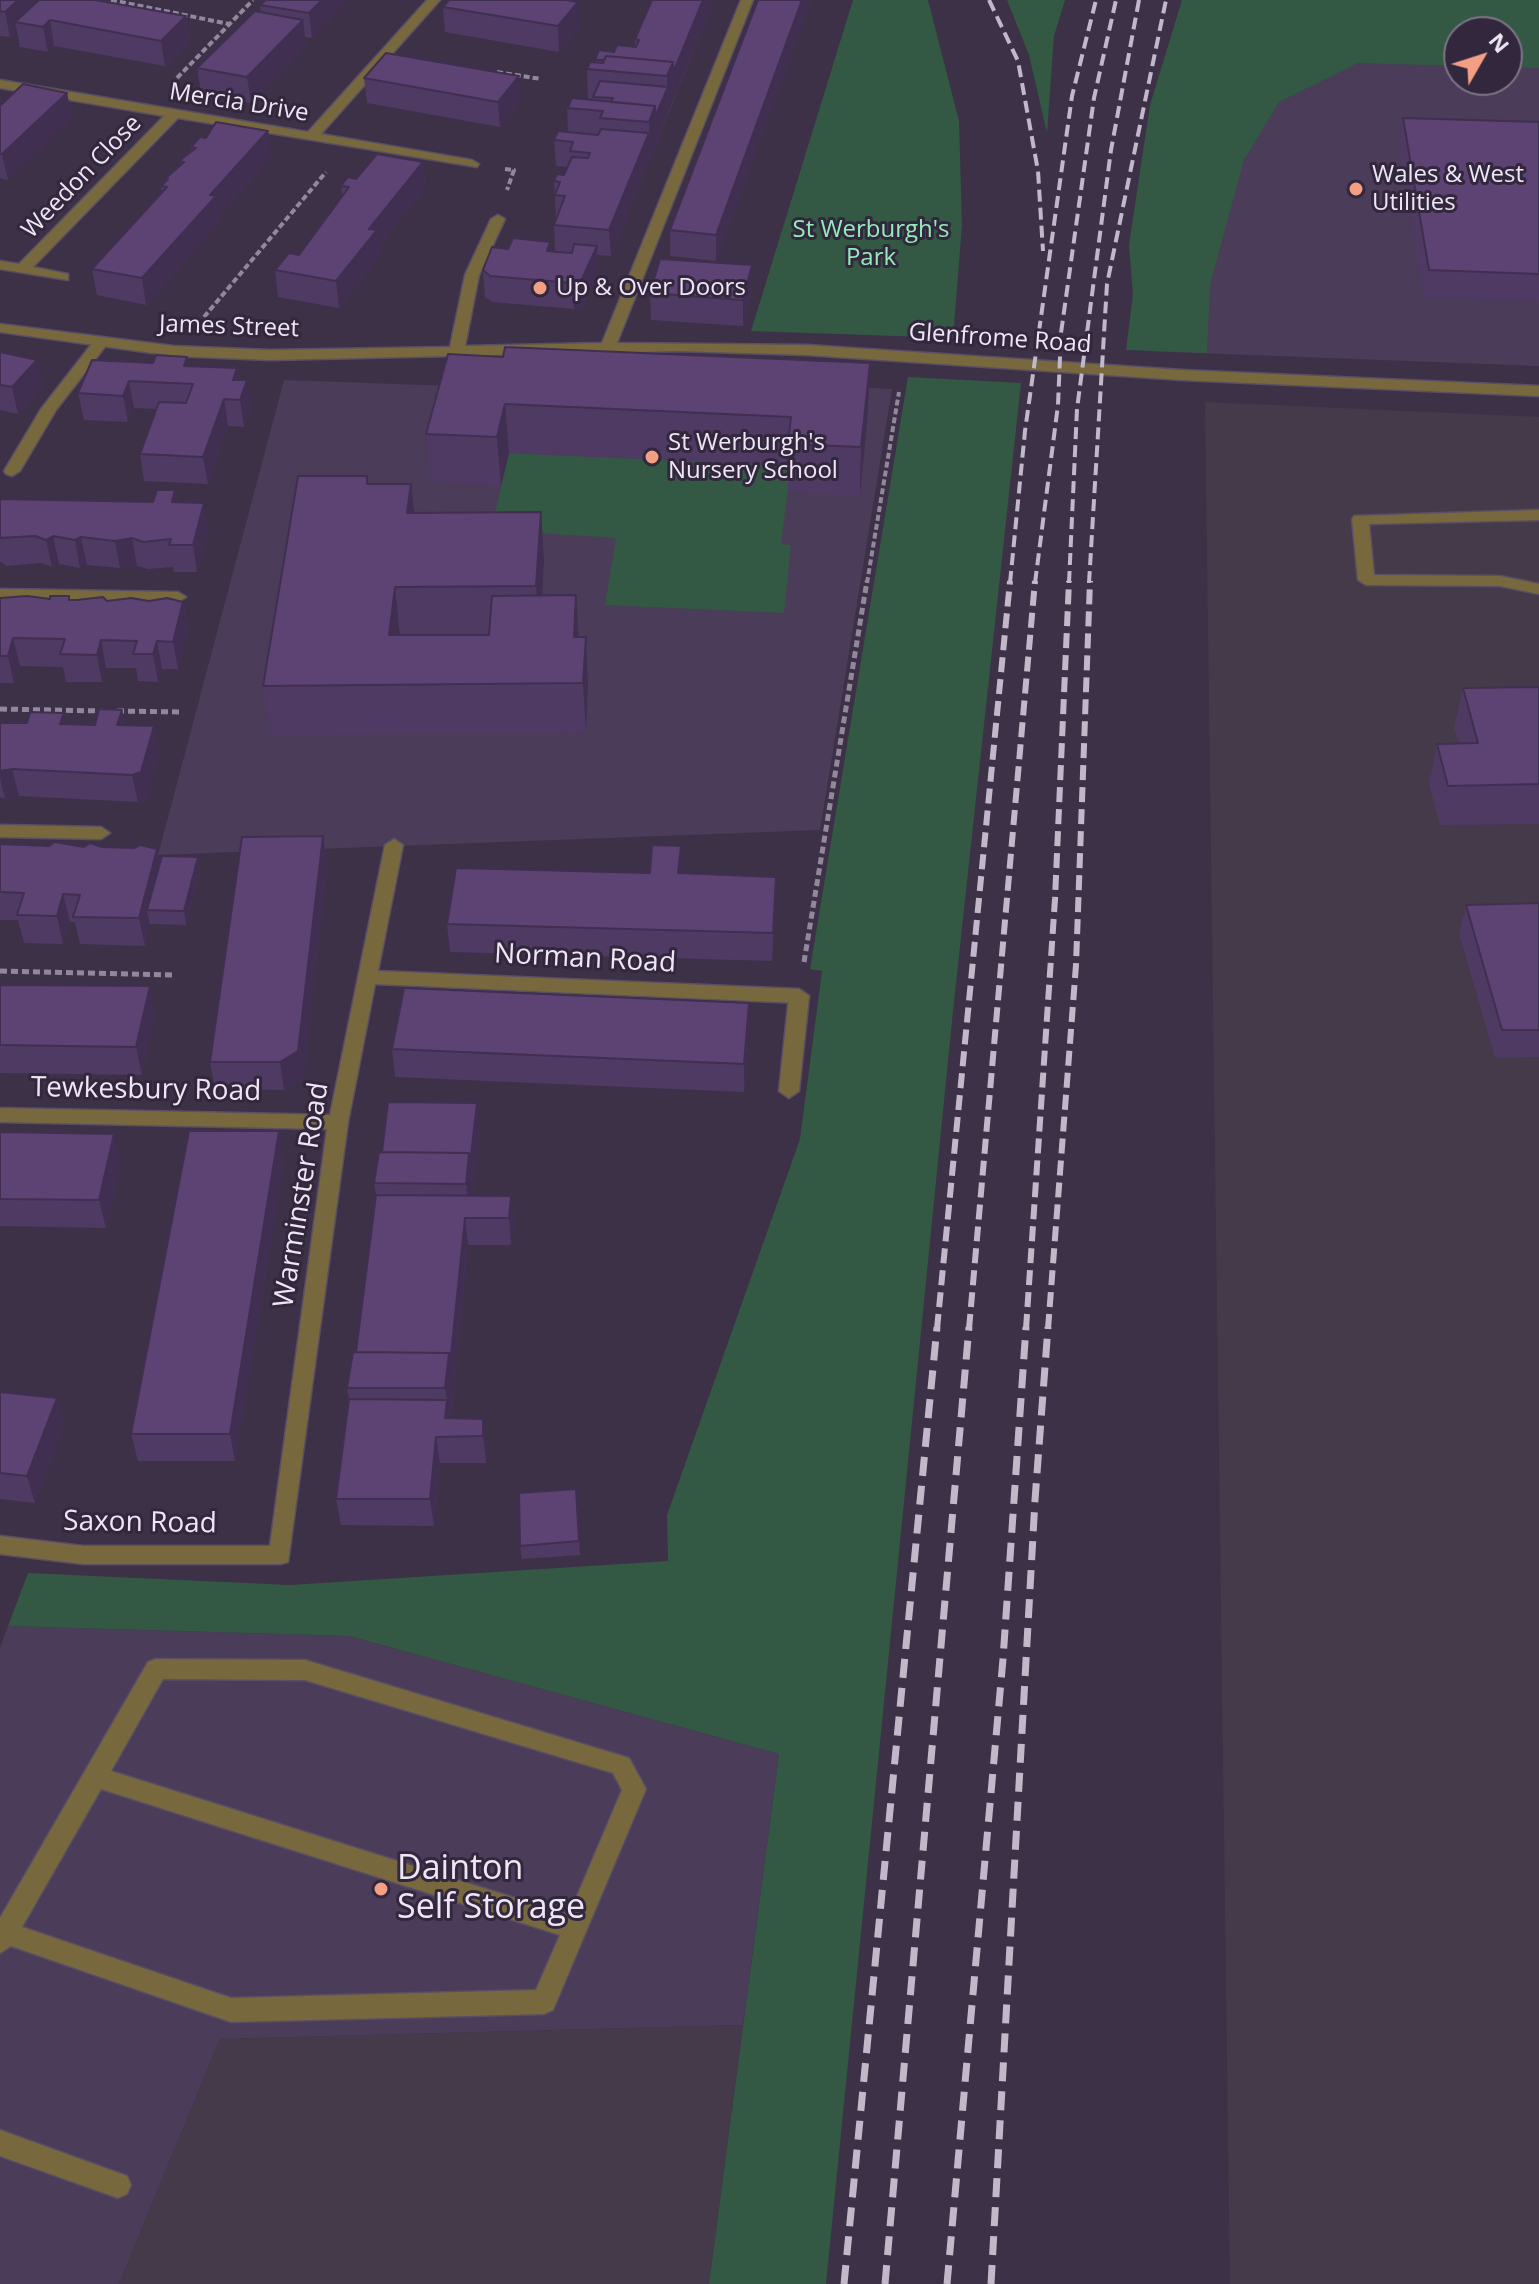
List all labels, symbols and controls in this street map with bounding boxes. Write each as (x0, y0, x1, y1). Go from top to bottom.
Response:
north arrow (1443, 16, 1523, 96)
text: N (1483, 26, 1517, 59)
street label: Mercia Drive (167, 78, 311, 128)
street label: Weedon Close (16, 110, 148, 244)
place label: Wales & West Utilities (1372, 161, 1524, 217)
marker: Wales & West Utilities (1347, 180, 1365, 198)
park label: St Werburgh's Park (792, 216, 950, 272)
place label: Up & Over Doors (556, 274, 746, 302)
marker: Up & Over Doors (531, 279, 549, 297)
street label: James Street (158, 310, 300, 344)
street label: Glenfrome Road (908, 318, 1092, 360)
place label: St Werburgh's Nursery School (668, 429, 838, 485)
marker: St Werburgh's Nursery School (643, 448, 661, 466)
street label: Norman Road (493, 937, 677, 981)
street label: Tewkesbury Road (30, 1071, 262, 1109)
street label: Warminster Road (268, 1080, 336, 1310)
street label: Saxon Road (63, 1505, 217, 1541)
place label: Dainton Self Storage (397, 1849, 585, 1928)
marker: Dainton Self Storage (372, 1880, 390, 1898)

